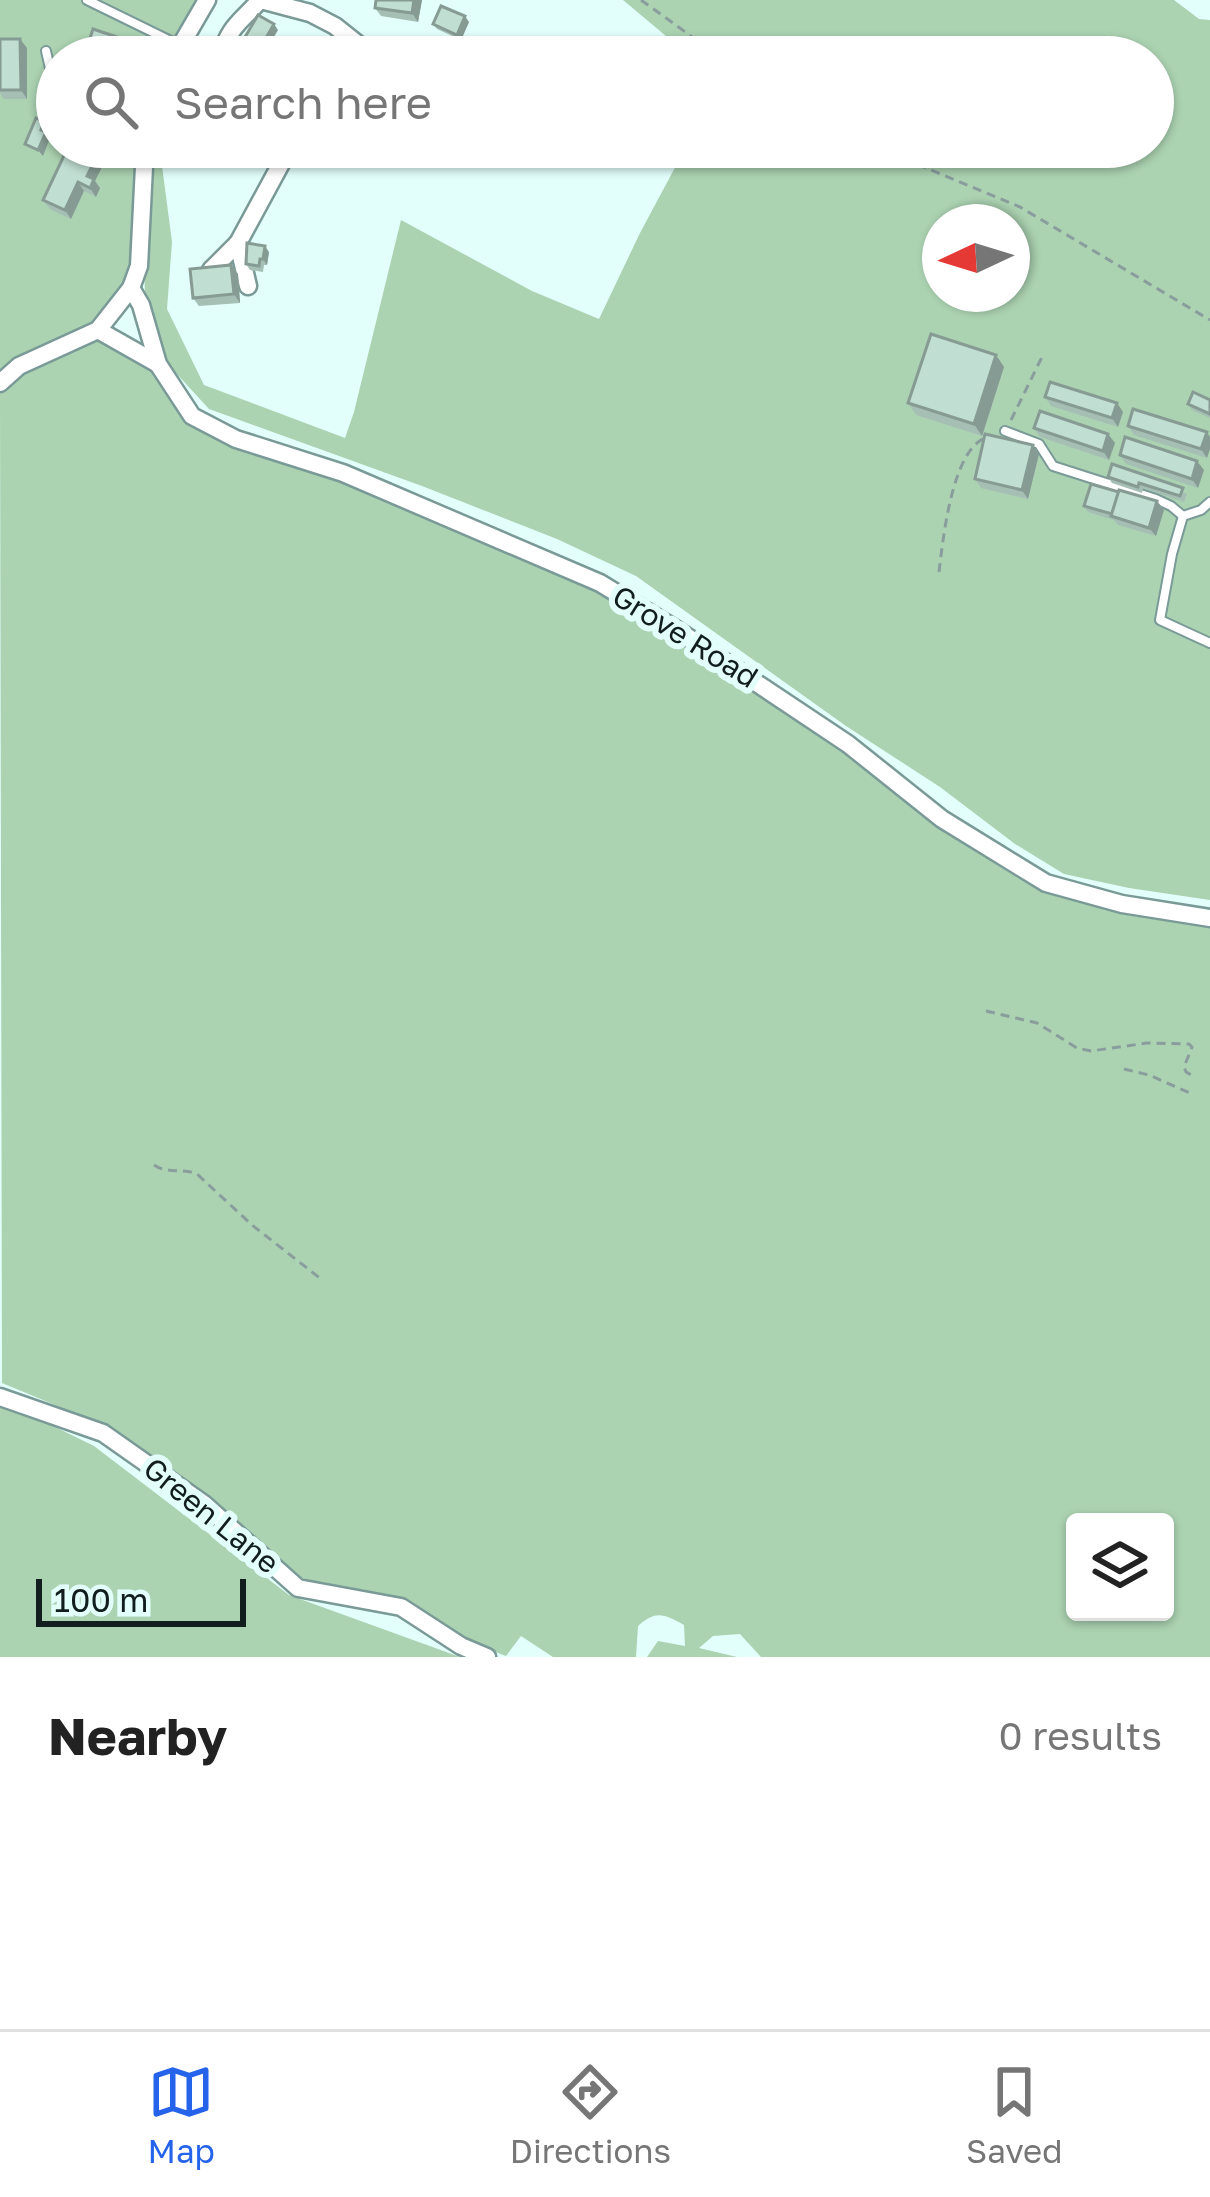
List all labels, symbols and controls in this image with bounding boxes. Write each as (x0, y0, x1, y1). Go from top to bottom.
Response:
search box (36, 36, 1174, 168)
icon: search (78, 69, 144, 135)
text: Search here (174, 75, 432, 129)
north arrow (922, 204, 1030, 312)
street label: Grove Road (606, 577, 765, 695)
street label: Green Lane (137, 1450, 286, 1581)
map controls (1066, 1513, 1174, 1621)
button: layers (1066, 1513, 1174, 1621)
scale bar (36, 1573, 246, 1626)
text: 100 m (54, 1580, 148, 1619)
text: Nearby (48, 1705, 227, 1766)
text: 0 results (998, 1712, 1162, 1759)
tab: Map (148, 2059, 215, 2170)
tab: Directions (510, 2059, 671, 2170)
tab: Saved (966, 2059, 1062, 2170)

